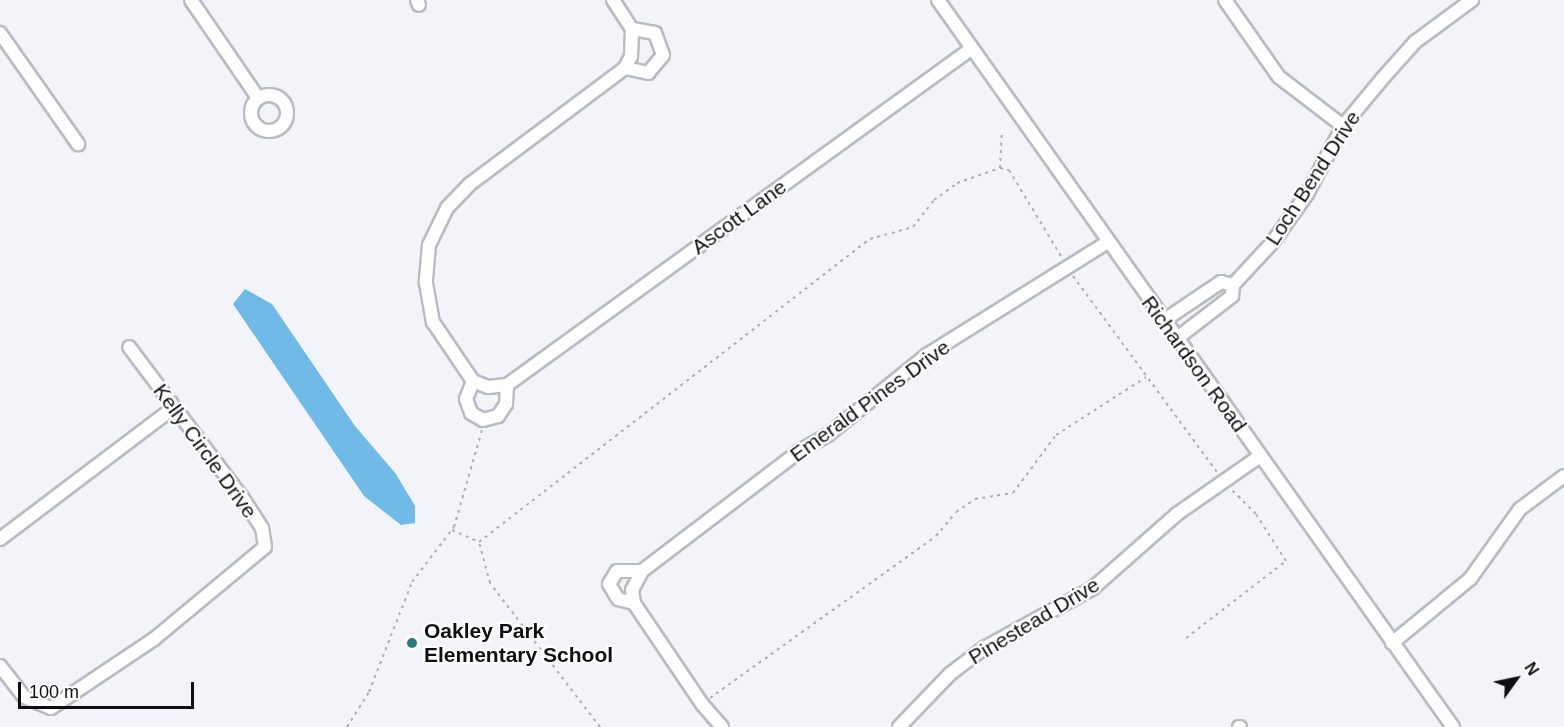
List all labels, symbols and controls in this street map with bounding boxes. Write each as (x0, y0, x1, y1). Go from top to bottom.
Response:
street label: Loch Bend Drive (1260, 106, 1366, 250)
street label: Ascott Lane (687, 174, 791, 260)
street label: Richardson Road (1136, 291, 1252, 437)
street label: Emerald Pines Drive (785, 335, 955, 467)
street label: Kelly Circle Drive (148, 379, 262, 523)
street label: Pinestead Drive (964, 572, 1104, 670)
place label: Oakley Park Elementary School (424, 618, 613, 668)
marker: Oakley Park Elementary School (405, 636, 419, 650)
north arrow (1486, 649, 1546, 709)
text: N (1521, 659, 1542, 678)
scale bar (21, 670, 196, 708)
text: 100 m (29, 682, 79, 702)

